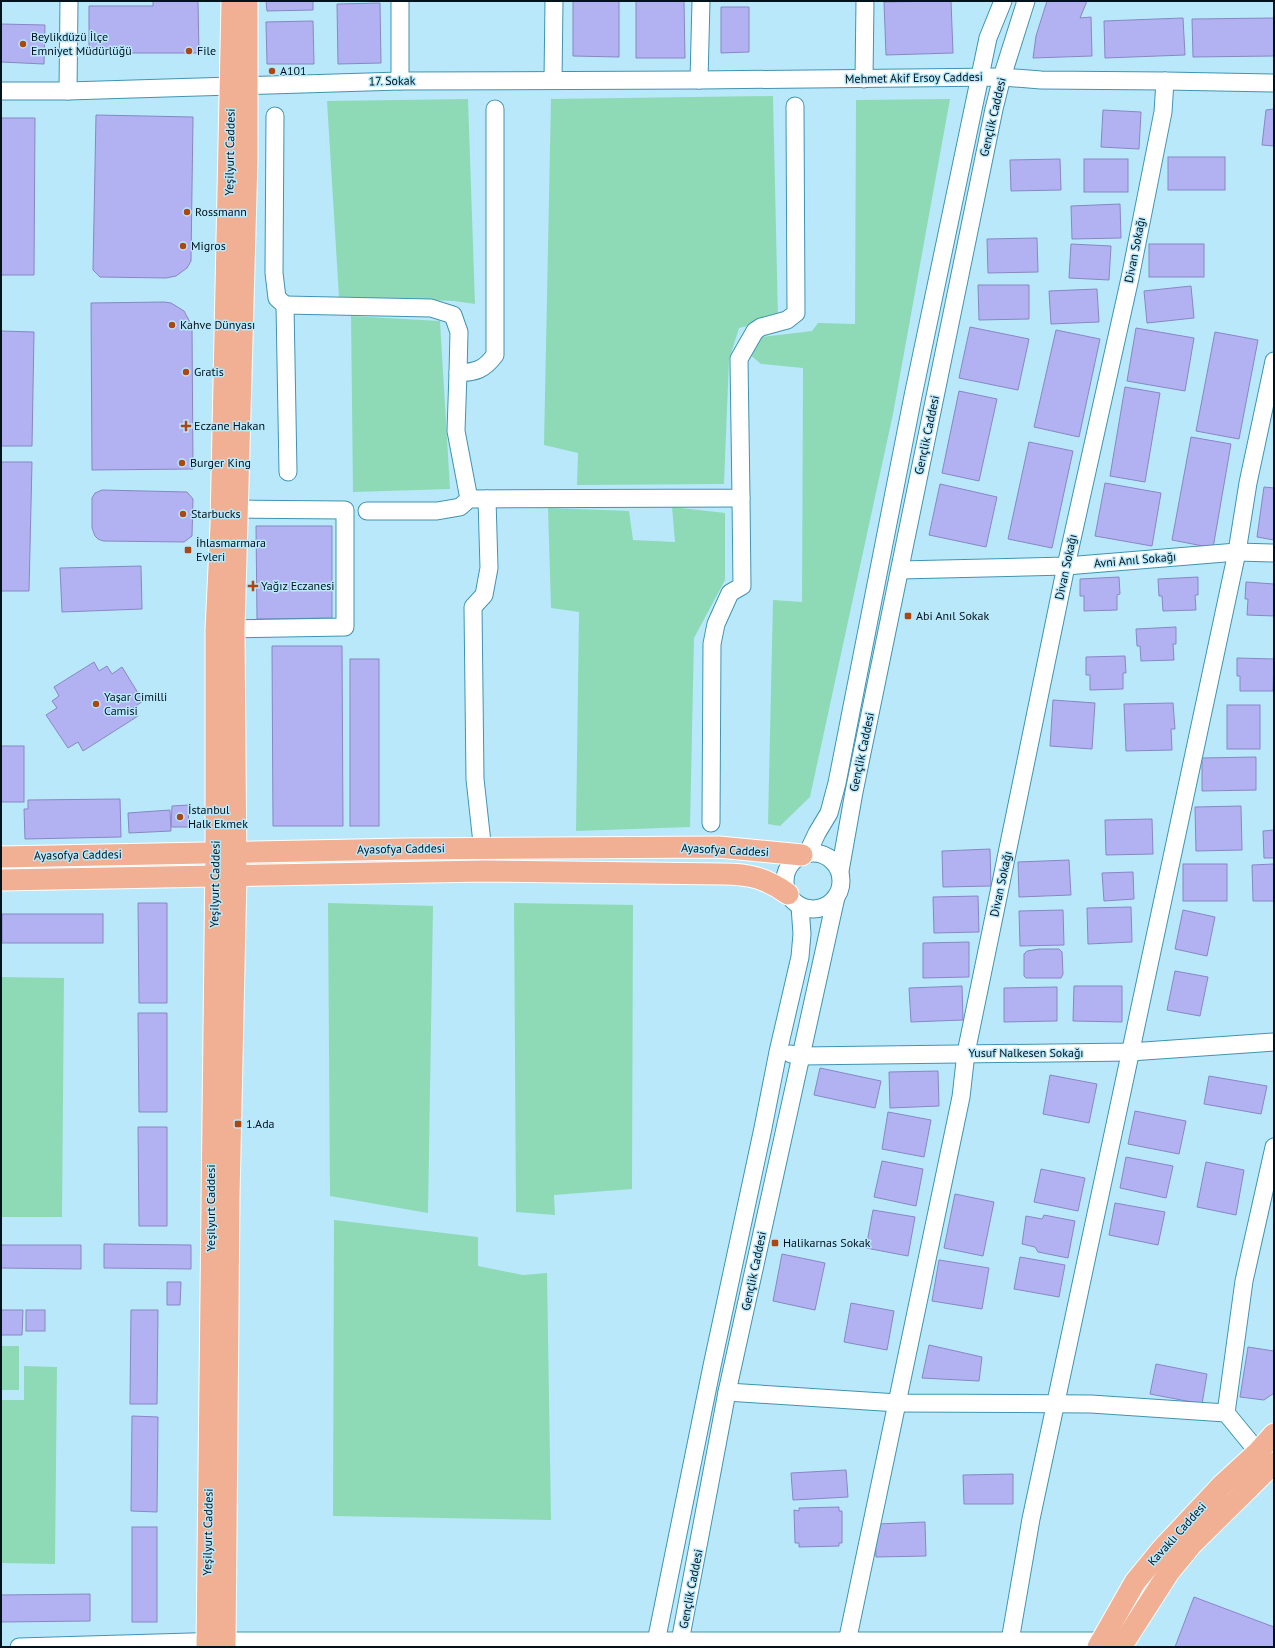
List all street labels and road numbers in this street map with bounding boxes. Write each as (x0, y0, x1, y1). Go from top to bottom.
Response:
street label: Mehmet Akif Ersoy Caddesi (845, 69, 983, 86)
street label: 17. Sokak (368, 73, 416, 88)
street label: Gençlik Caddesi (976, 76, 1009, 158)
street label: Yeşilyurt Caddesi (221, 108, 238, 196)
street label: Divan Sokağı (1121, 216, 1148, 284)
street label: Gençlik Caddesi (911, 394, 942, 476)
street label: Divan Sokağı (1051, 533, 1080, 601)
street label: Avni Anıl Sokağı (1093, 548, 1177, 571)
street label: Gençlik Caddesi (846, 711, 877, 793)
street label: Yeşilyurt Caddesi (206, 840, 223, 928)
street label: Ayasofya Caddesi (357, 840, 445, 857)
street label: Ayasofya Caddesi (681, 840, 769, 859)
street label: Ayasofya Caddesi (34, 846, 122, 863)
street label: Divan Sokağı (986, 850, 1015, 918)
street label: Yusuf Nalkesen Sokağı (968, 1045, 1084, 1060)
street label: Yeşilyurt Caddesi (203, 1164, 218, 1252)
street label: Gençlik Caddesi (738, 1230, 769, 1312)
street label: Yeşilyurt Caddesi (199, 1488, 216, 1576)
street label: Kavaklı Caddesi (1144, 1499, 1209, 1568)
street label: Gençlik Caddesi (675, 1548, 706, 1630)

